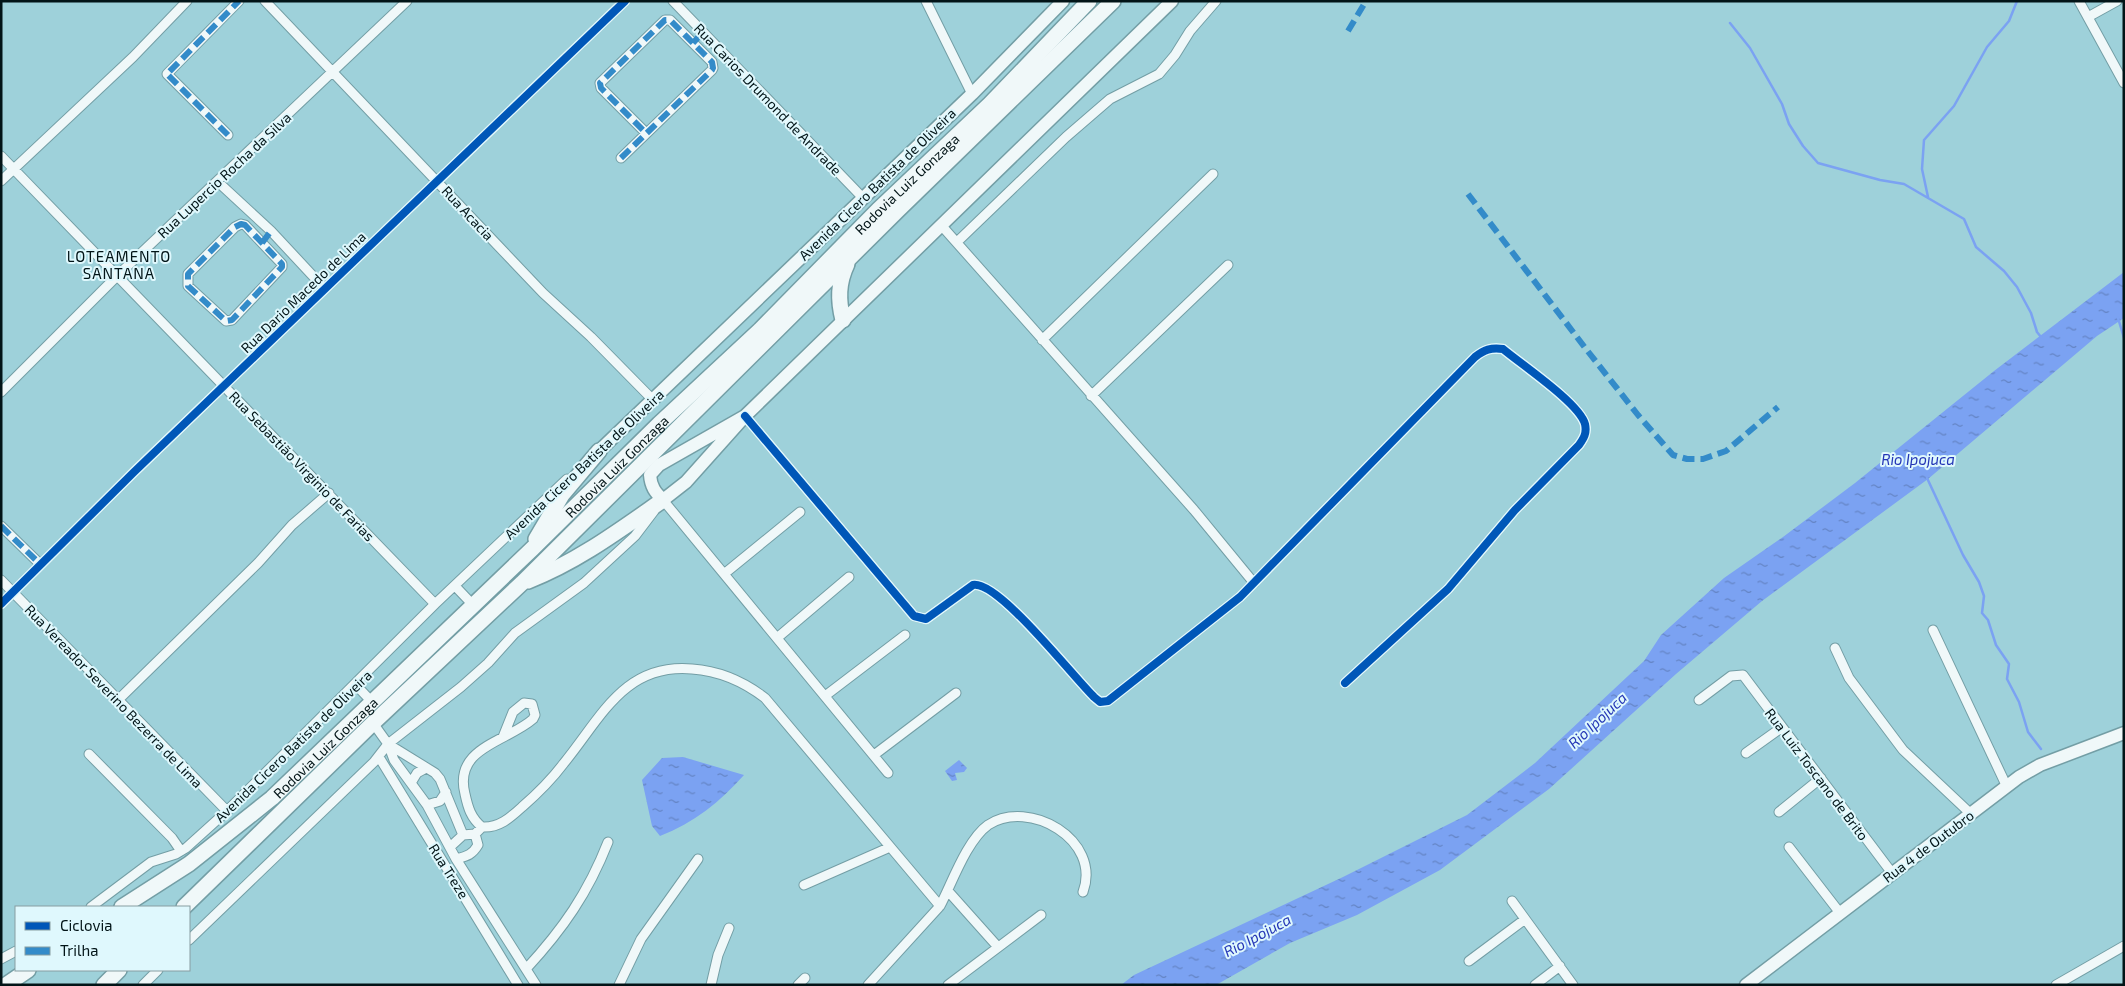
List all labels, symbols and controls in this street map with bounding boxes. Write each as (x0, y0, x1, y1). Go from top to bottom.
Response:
street label: Rua Carios Drumond de Andrade (691, 19, 845, 179)
street label: Avenida Cicero Batista de Oliveira (795, 104, 959, 264)
street label: Rua Lupercio Rocha da Silva (154, 109, 294, 241)
street label: Rodovia Luiz Gonzaga (851, 130, 962, 238)
street label: Rua Acacia (438, 182, 498, 244)
street label: Rua Dario Macedo de Lima (237, 228, 369, 356)
district label: LOTEAMENTO SANTANA (67, 247, 171, 282)
street label: Avenida Cicero Batista de Oliveira (501, 386, 667, 542)
street label: Rua Sebastião Virginio de Farias (226, 388, 378, 544)
street label: Rodovia Luiz Gonzaga (561, 411, 672, 521)
water label: Rio Ipojuca (1881, 450, 1955, 469)
street label: Rua Vereador Severino Bezerra de Lima (22, 601, 206, 791)
street label: Avenida Cicero Batista de Oliveira (211, 666, 375, 826)
water label: Rio Ipojuca (1564, 688, 1631, 752)
street label: Rodovia Luiz Gonzaga (269, 693, 381, 801)
street label: Rua Luiz Toscano de Brito (1762, 705, 1872, 843)
street label: Rua 4 de Outubro (1879, 806, 1977, 886)
street label: Rua Treze (425, 840, 473, 902)
legend (15, 906, 190, 971)
water label: Rio Ipojuca (1220, 910, 1294, 961)
text: Ciclovia (60, 916, 112, 934)
text: Trilha (60, 941, 98, 959)

